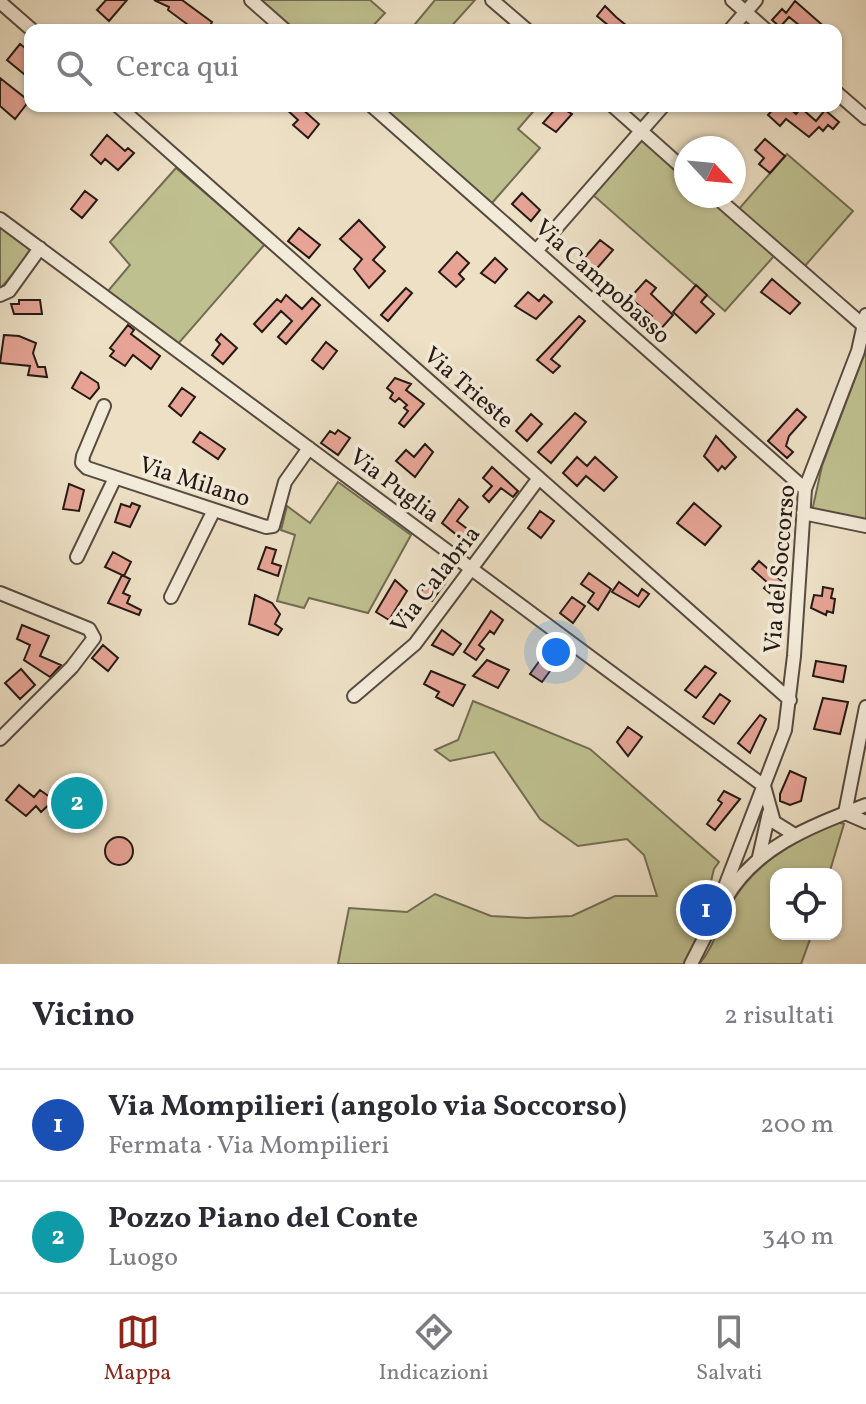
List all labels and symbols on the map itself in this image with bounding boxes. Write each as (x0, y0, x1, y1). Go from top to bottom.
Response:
north arrow (674, 136, 746, 208)
street label: Via Campobasso (526, 212, 677, 353)
street label: Via Trieste (415, 340, 520, 437)
street label: Via Puglia (341, 441, 446, 532)
street label: Via Milano (134, 449, 254, 517)
street label: Via del Soccorso (757, 483, 805, 655)
street label: Via Calabria (384, 519, 489, 641)
your location (536, 632, 576, 672)
pin: 2 (51, 773, 103, 833)
pin: 1 (680, 880, 732, 940)

